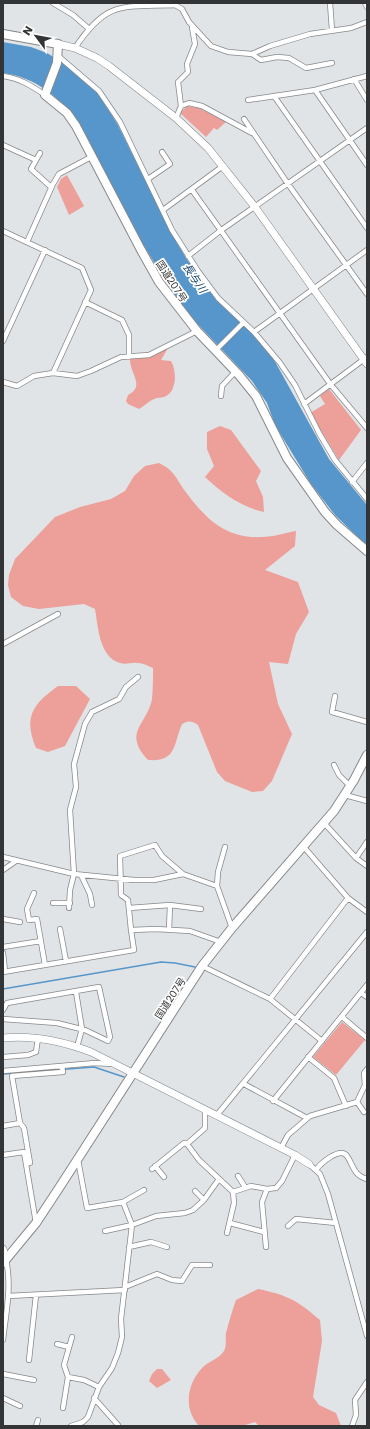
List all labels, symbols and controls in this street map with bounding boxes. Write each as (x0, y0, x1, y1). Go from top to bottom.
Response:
north arrow (16, 16, 56, 56)
text: N (19, 23, 36, 38)
street label: 国道207号 (152, 257, 191, 305)
water label: 長与川 (179, 260, 211, 297)
street label: 国道207号 (151, 974, 190, 1022)

